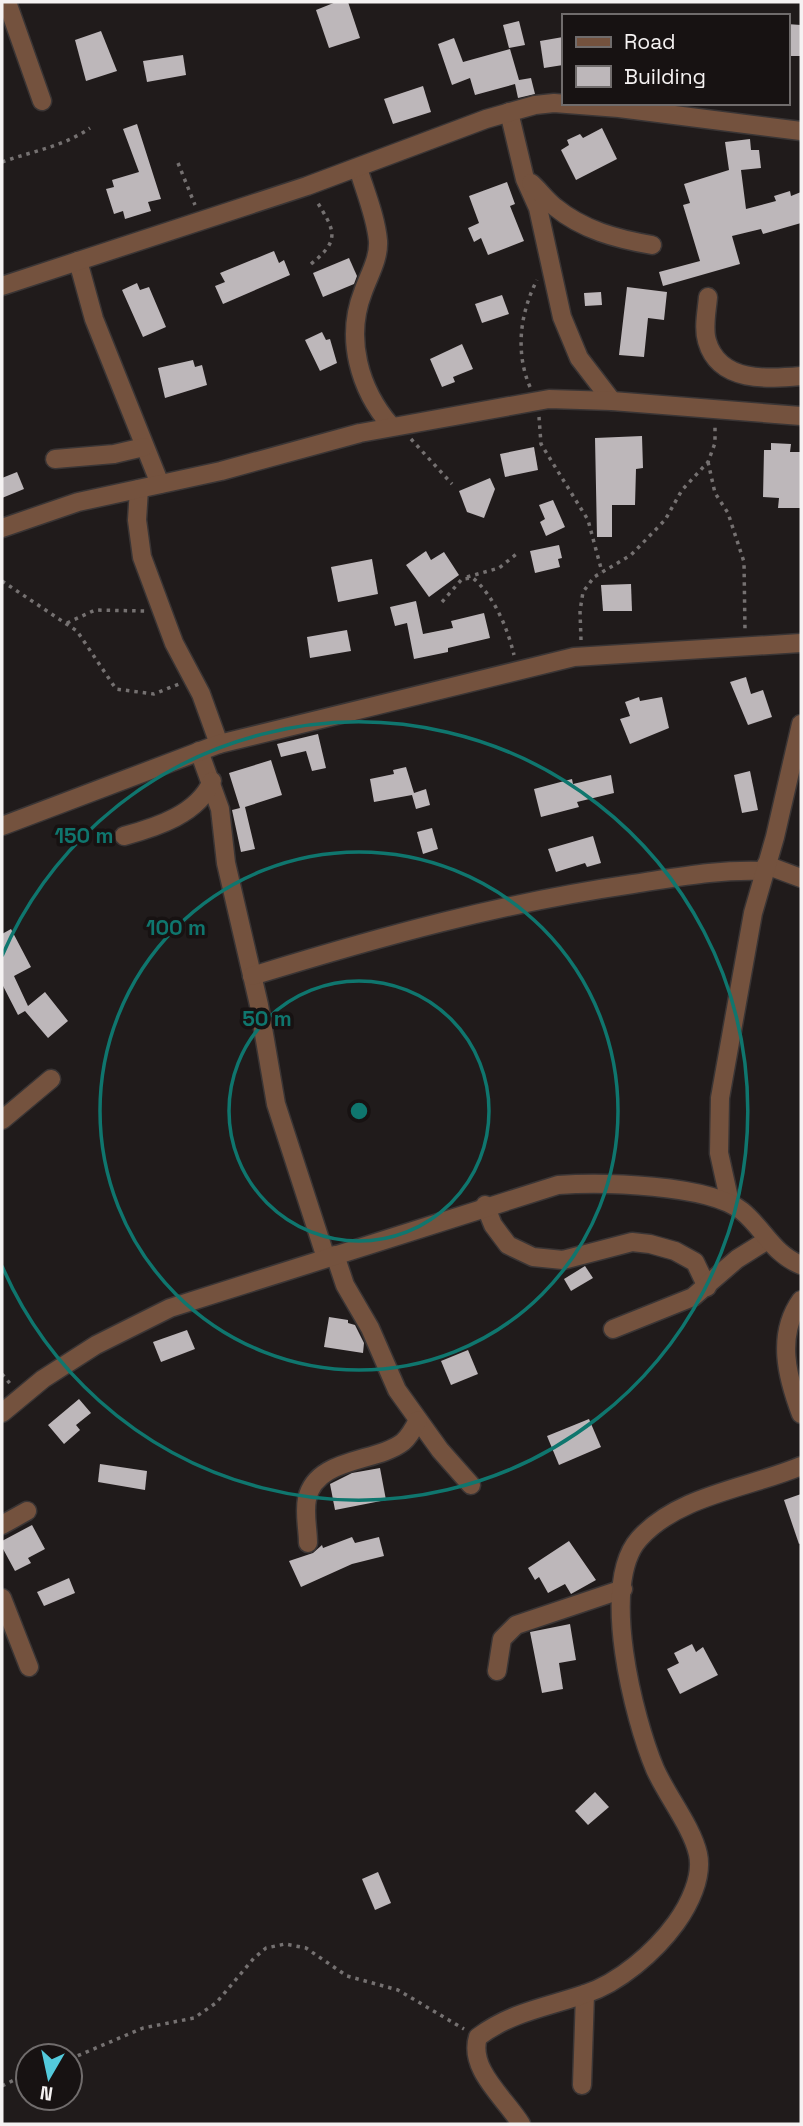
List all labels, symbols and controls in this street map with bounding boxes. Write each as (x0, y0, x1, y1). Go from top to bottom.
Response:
legend (562, 14, 789, 105)
text: Road (624, 28, 676, 55)
text: Building (624, 63, 706, 90)
text: 150 m (55, 822, 113, 849)
text: 100 m (146, 914, 206, 941)
text: 50 m (242, 1005, 292, 1032)
centre of rings (347, 1099, 371, 1123)
north arrow (14, 2042, 84, 2112)
text: N (38, 2080, 55, 2107)

